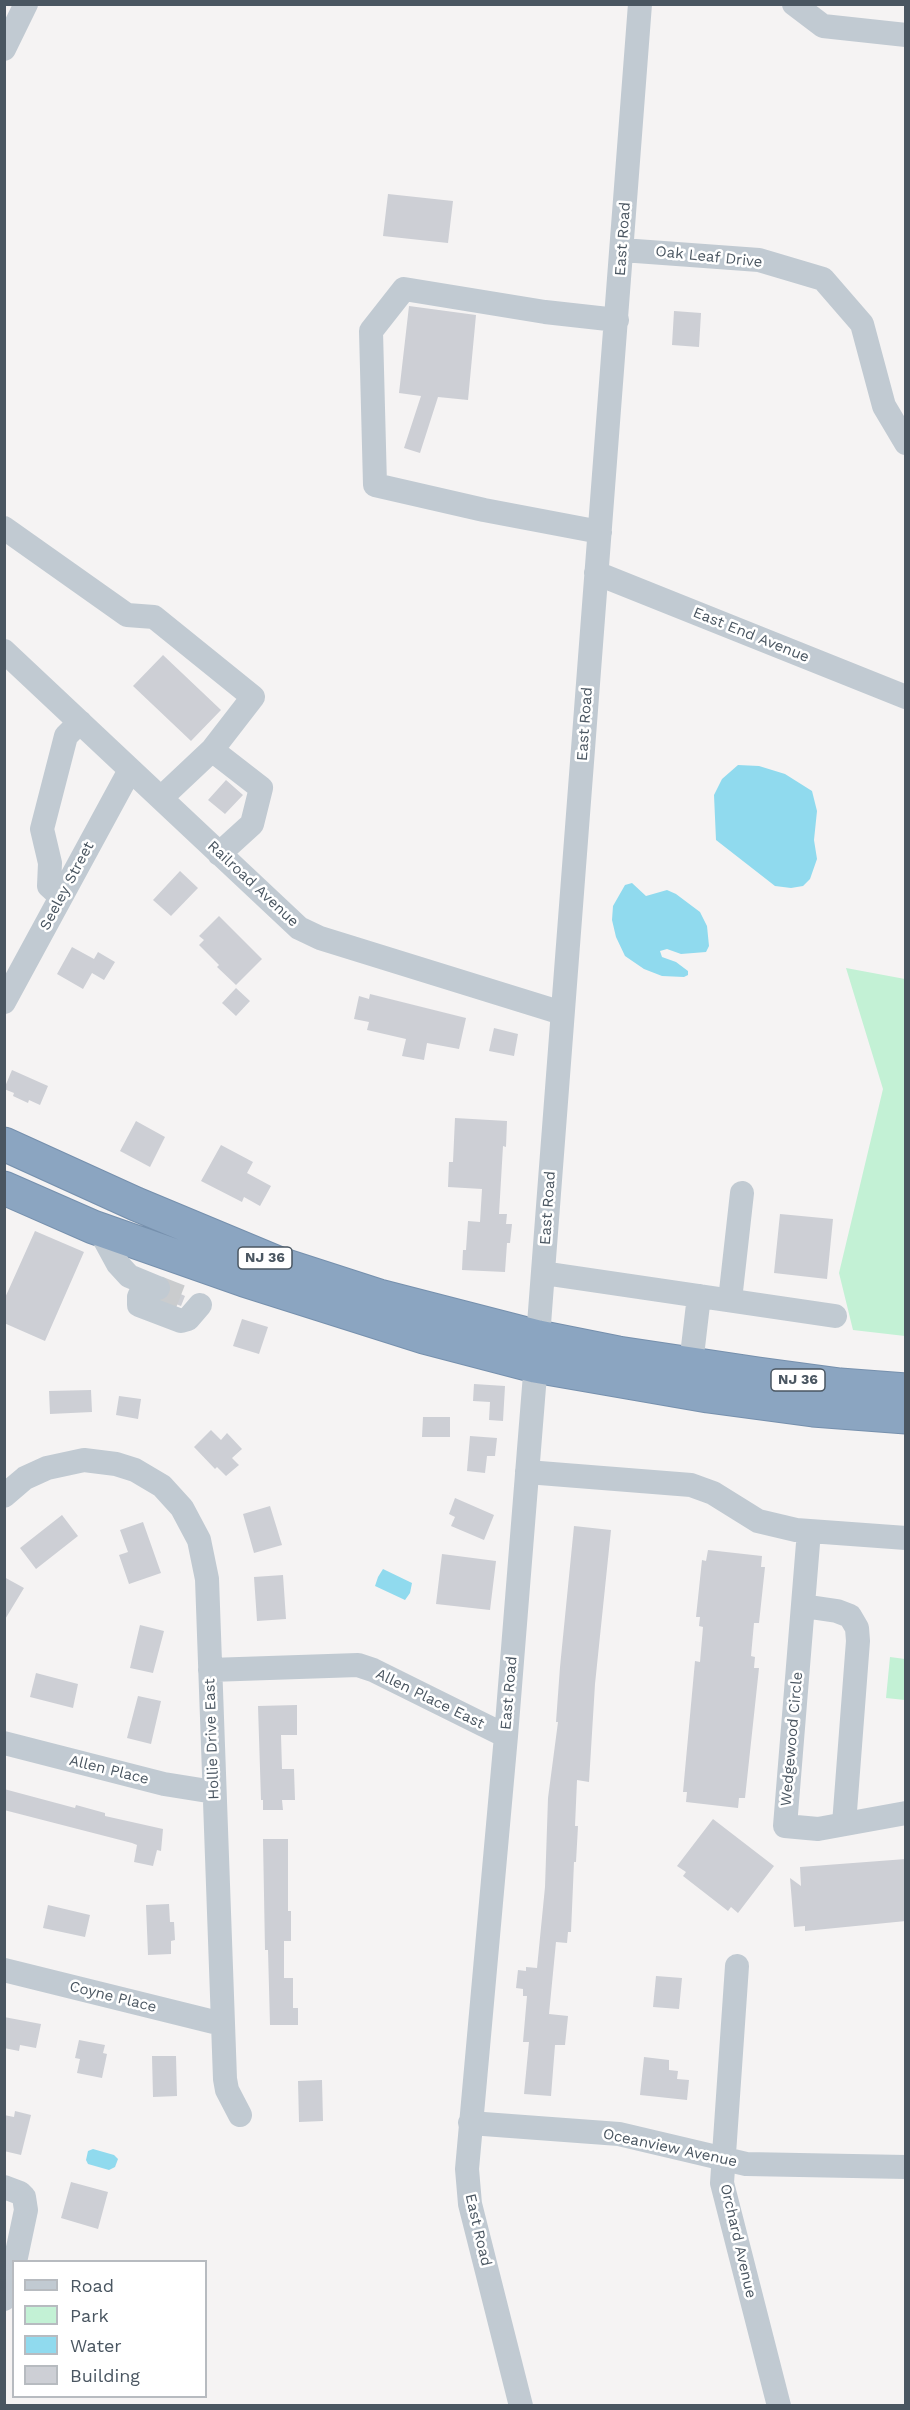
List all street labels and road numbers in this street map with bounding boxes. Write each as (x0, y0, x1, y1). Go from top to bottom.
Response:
street label: East Road (611, 201, 635, 277)
street label: Oak Leaf Drive (655, 242, 763, 272)
street label: East End Avenue (690, 603, 812, 667)
street label: East Road (573, 686, 597, 762)
street label: Railroad Avenue (204, 837, 302, 931)
street label: Seeley Street (36, 839, 98, 933)
street label: East Road (536, 1170, 560, 1246)
road number: NJ 36 (238, 1247, 292, 1269)
road number: NJ 36 (771, 1369, 825, 1391)
street label: East Road (497, 1655, 521, 1731)
street label: Allen Place East (373, 1665, 487, 1733)
street label: Wedgewood Circle (777, 1671, 807, 1807)
street label: Hollie Drive East (201, 1678, 223, 1800)
street label: Allen Place (67, 1751, 151, 1789)
street label: Coyne Place (68, 1977, 158, 2017)
street label: Oceanview Avenue (601, 2125, 739, 2171)
street label: Orchard Avenue (716, 2182, 760, 2300)
street label: East Road (461, 2192, 495, 2268)

